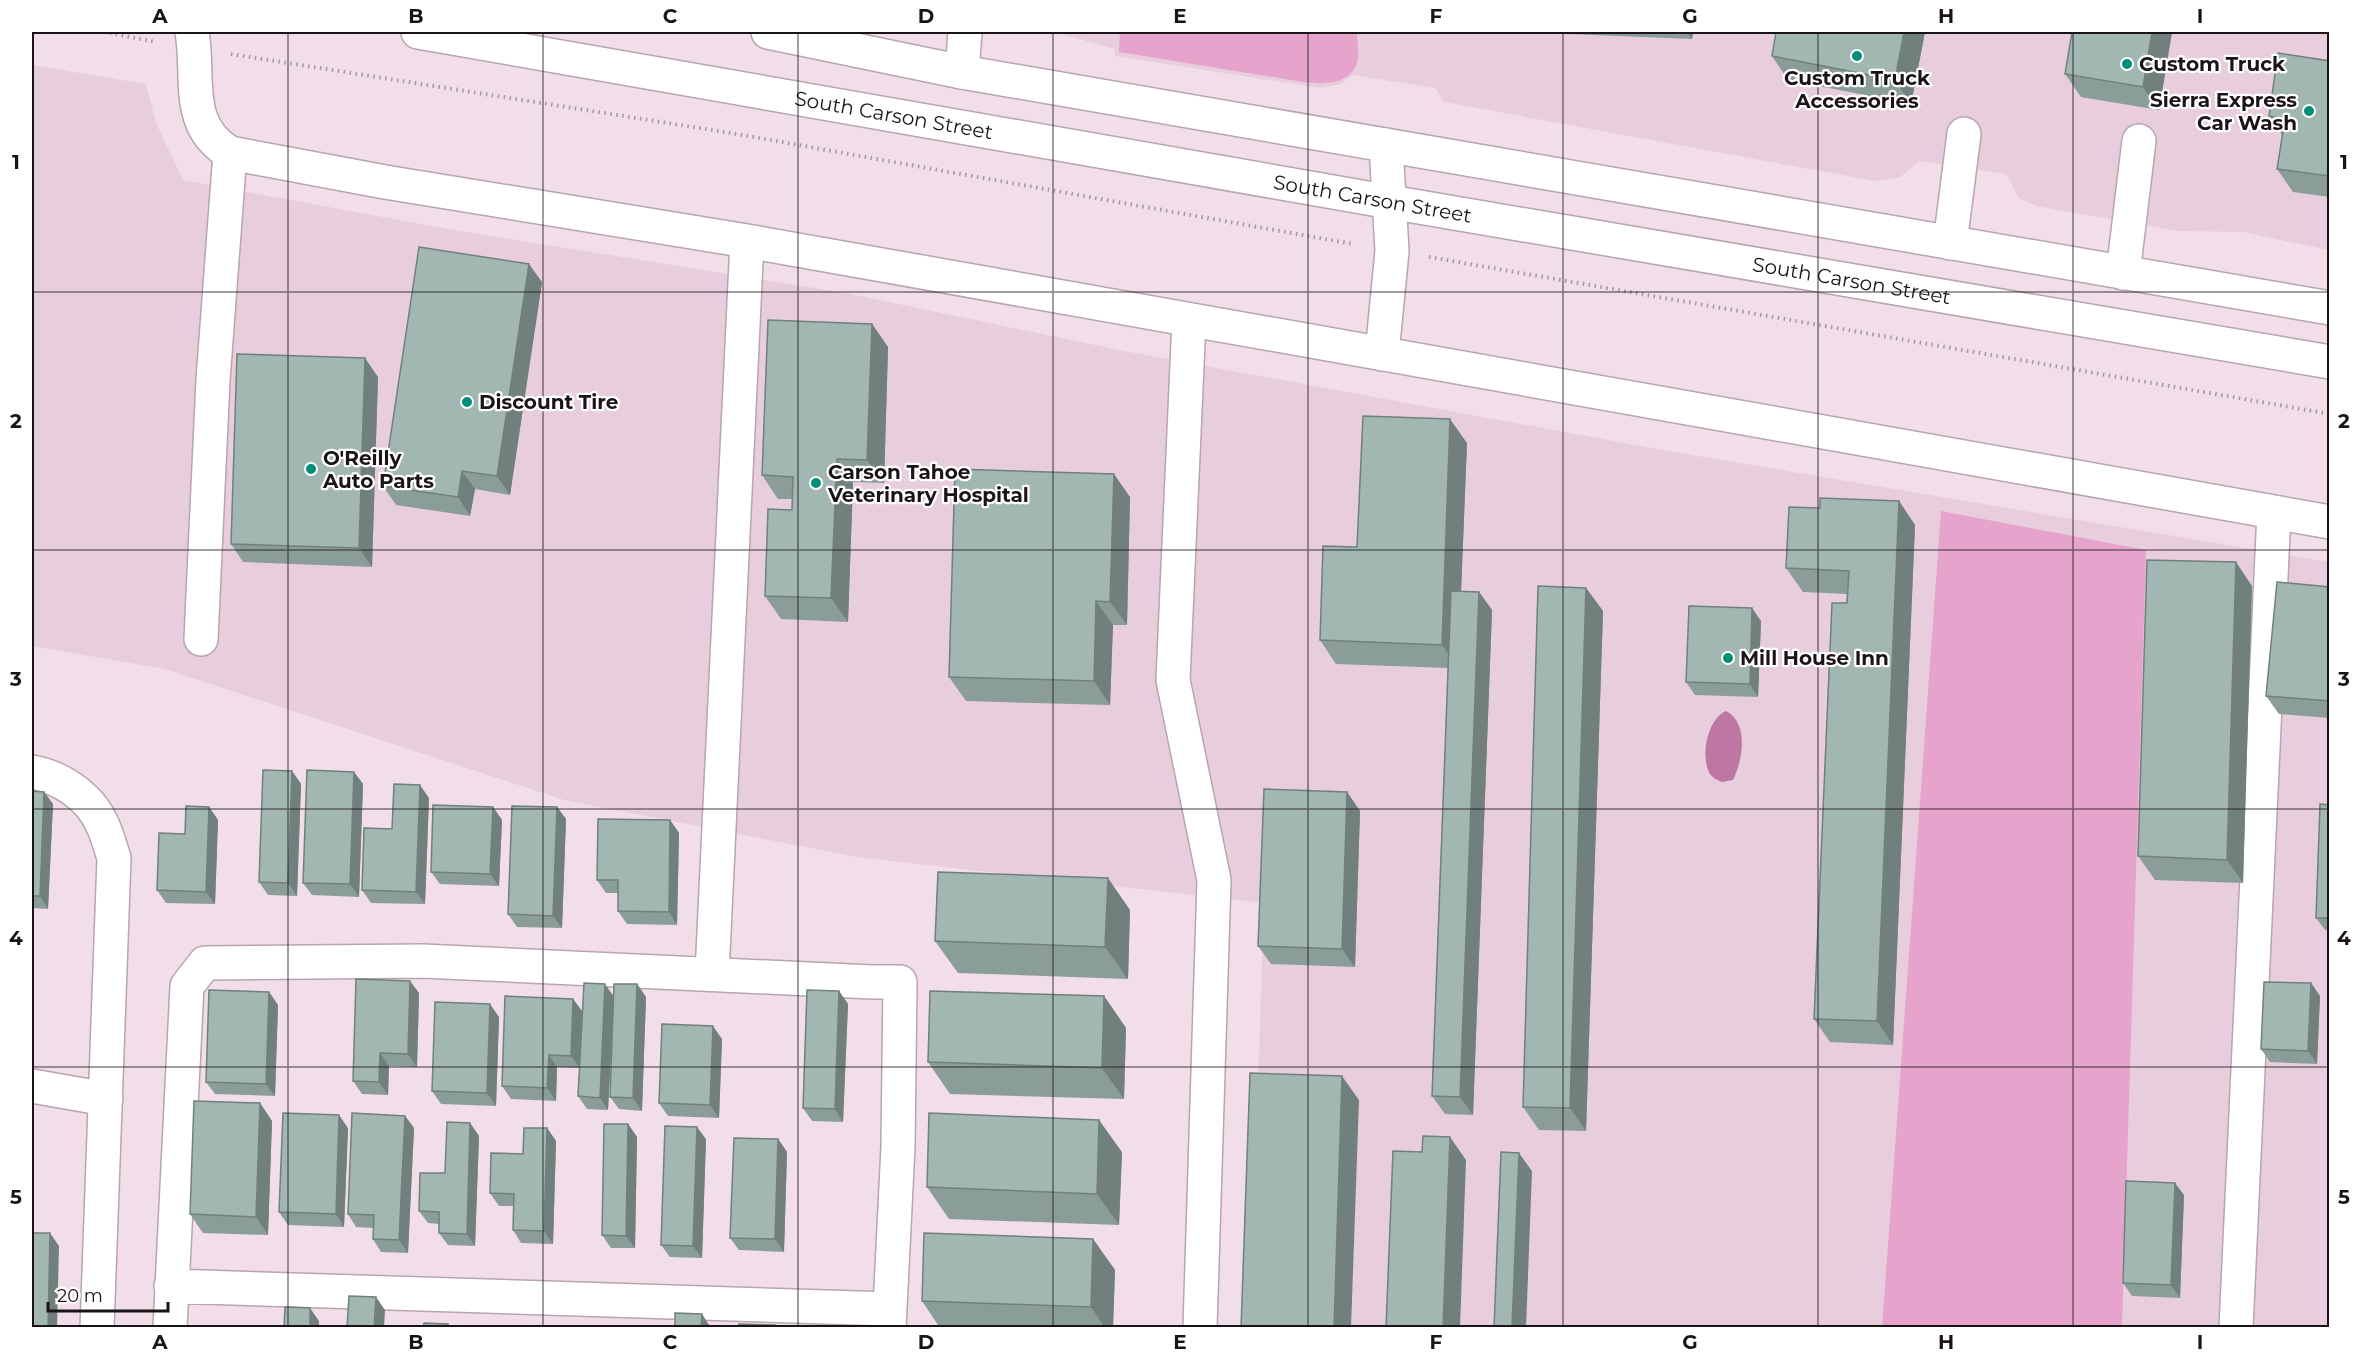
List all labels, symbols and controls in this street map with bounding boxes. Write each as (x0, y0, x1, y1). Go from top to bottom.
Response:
text: A (151, 4, 168, 28)
text: B (408, 4, 424, 28)
text: C (663, 4, 678, 28)
text: D (918, 4, 934, 28)
text: E (1173, 4, 1187, 28)
text: F (1430, 4, 1443, 28)
text: G (1682, 4, 1698, 28)
text: H (1938, 4, 1954, 28)
text: I (2197, 4, 2203, 28)
marker: Custom Truck Accessories (1850, 49, 1864, 63)
place label: Custom Truck (2139, 52, 2286, 76)
marker: Custom Truck (2120, 57, 2134, 71)
place label: Custom Truck Accessories (1784, 66, 1931, 113)
street label: South Carson Street (793, 86, 995, 144)
place label: Sierra Express Car Wash (2150, 88, 2297, 135)
marker: Sierra Express Car Wash (2302, 104, 2316, 118)
text: 1 (12, 150, 20, 174)
text: 1 (2340, 150, 2348, 174)
street label: South Carson Street (1272, 170, 1473, 228)
street label: South Carson Street (1751, 252, 1953, 309)
place label: Discount Tire (479, 390, 618, 414)
marker: Discount Tire (460, 395, 474, 409)
text: 2 (10, 409, 22, 433)
text: 2 (2338, 409, 2350, 433)
place label: O'Reilly Auto Parts (322, 446, 434, 493)
place label: Carson Tahoe Veterinary Hospital (827, 460, 1029, 507)
marker: O'Reilly Auto Parts (304, 462, 318, 476)
marker: Carson Tahoe Veterinary Hospital (809, 476, 823, 490)
place label: Mill House Inn (1740, 646, 1889, 670)
marker: Mill House Inn (1721, 651, 1735, 665)
text: 3 (9, 667, 22, 691)
text: 3 (2337, 667, 2350, 691)
text: 4 (9, 926, 23, 950)
text: 4 (2337, 926, 2351, 950)
text: 5 (10, 1185, 22, 1209)
text: 5 (2338, 1185, 2350, 1209)
scale bar (48, 1275, 168, 1313)
text: 20 m (57, 1285, 103, 1307)
text: A (151, 1330, 168, 1354)
text: B (408, 1330, 424, 1354)
text: C (663, 1330, 678, 1354)
text: D (918, 1330, 934, 1354)
text: E (1173, 1330, 1187, 1354)
text: F (1430, 1330, 1443, 1354)
text: G (1682, 1330, 1698, 1354)
text: H (1938, 1330, 1954, 1354)
text: I (2197, 1330, 2203, 1354)

